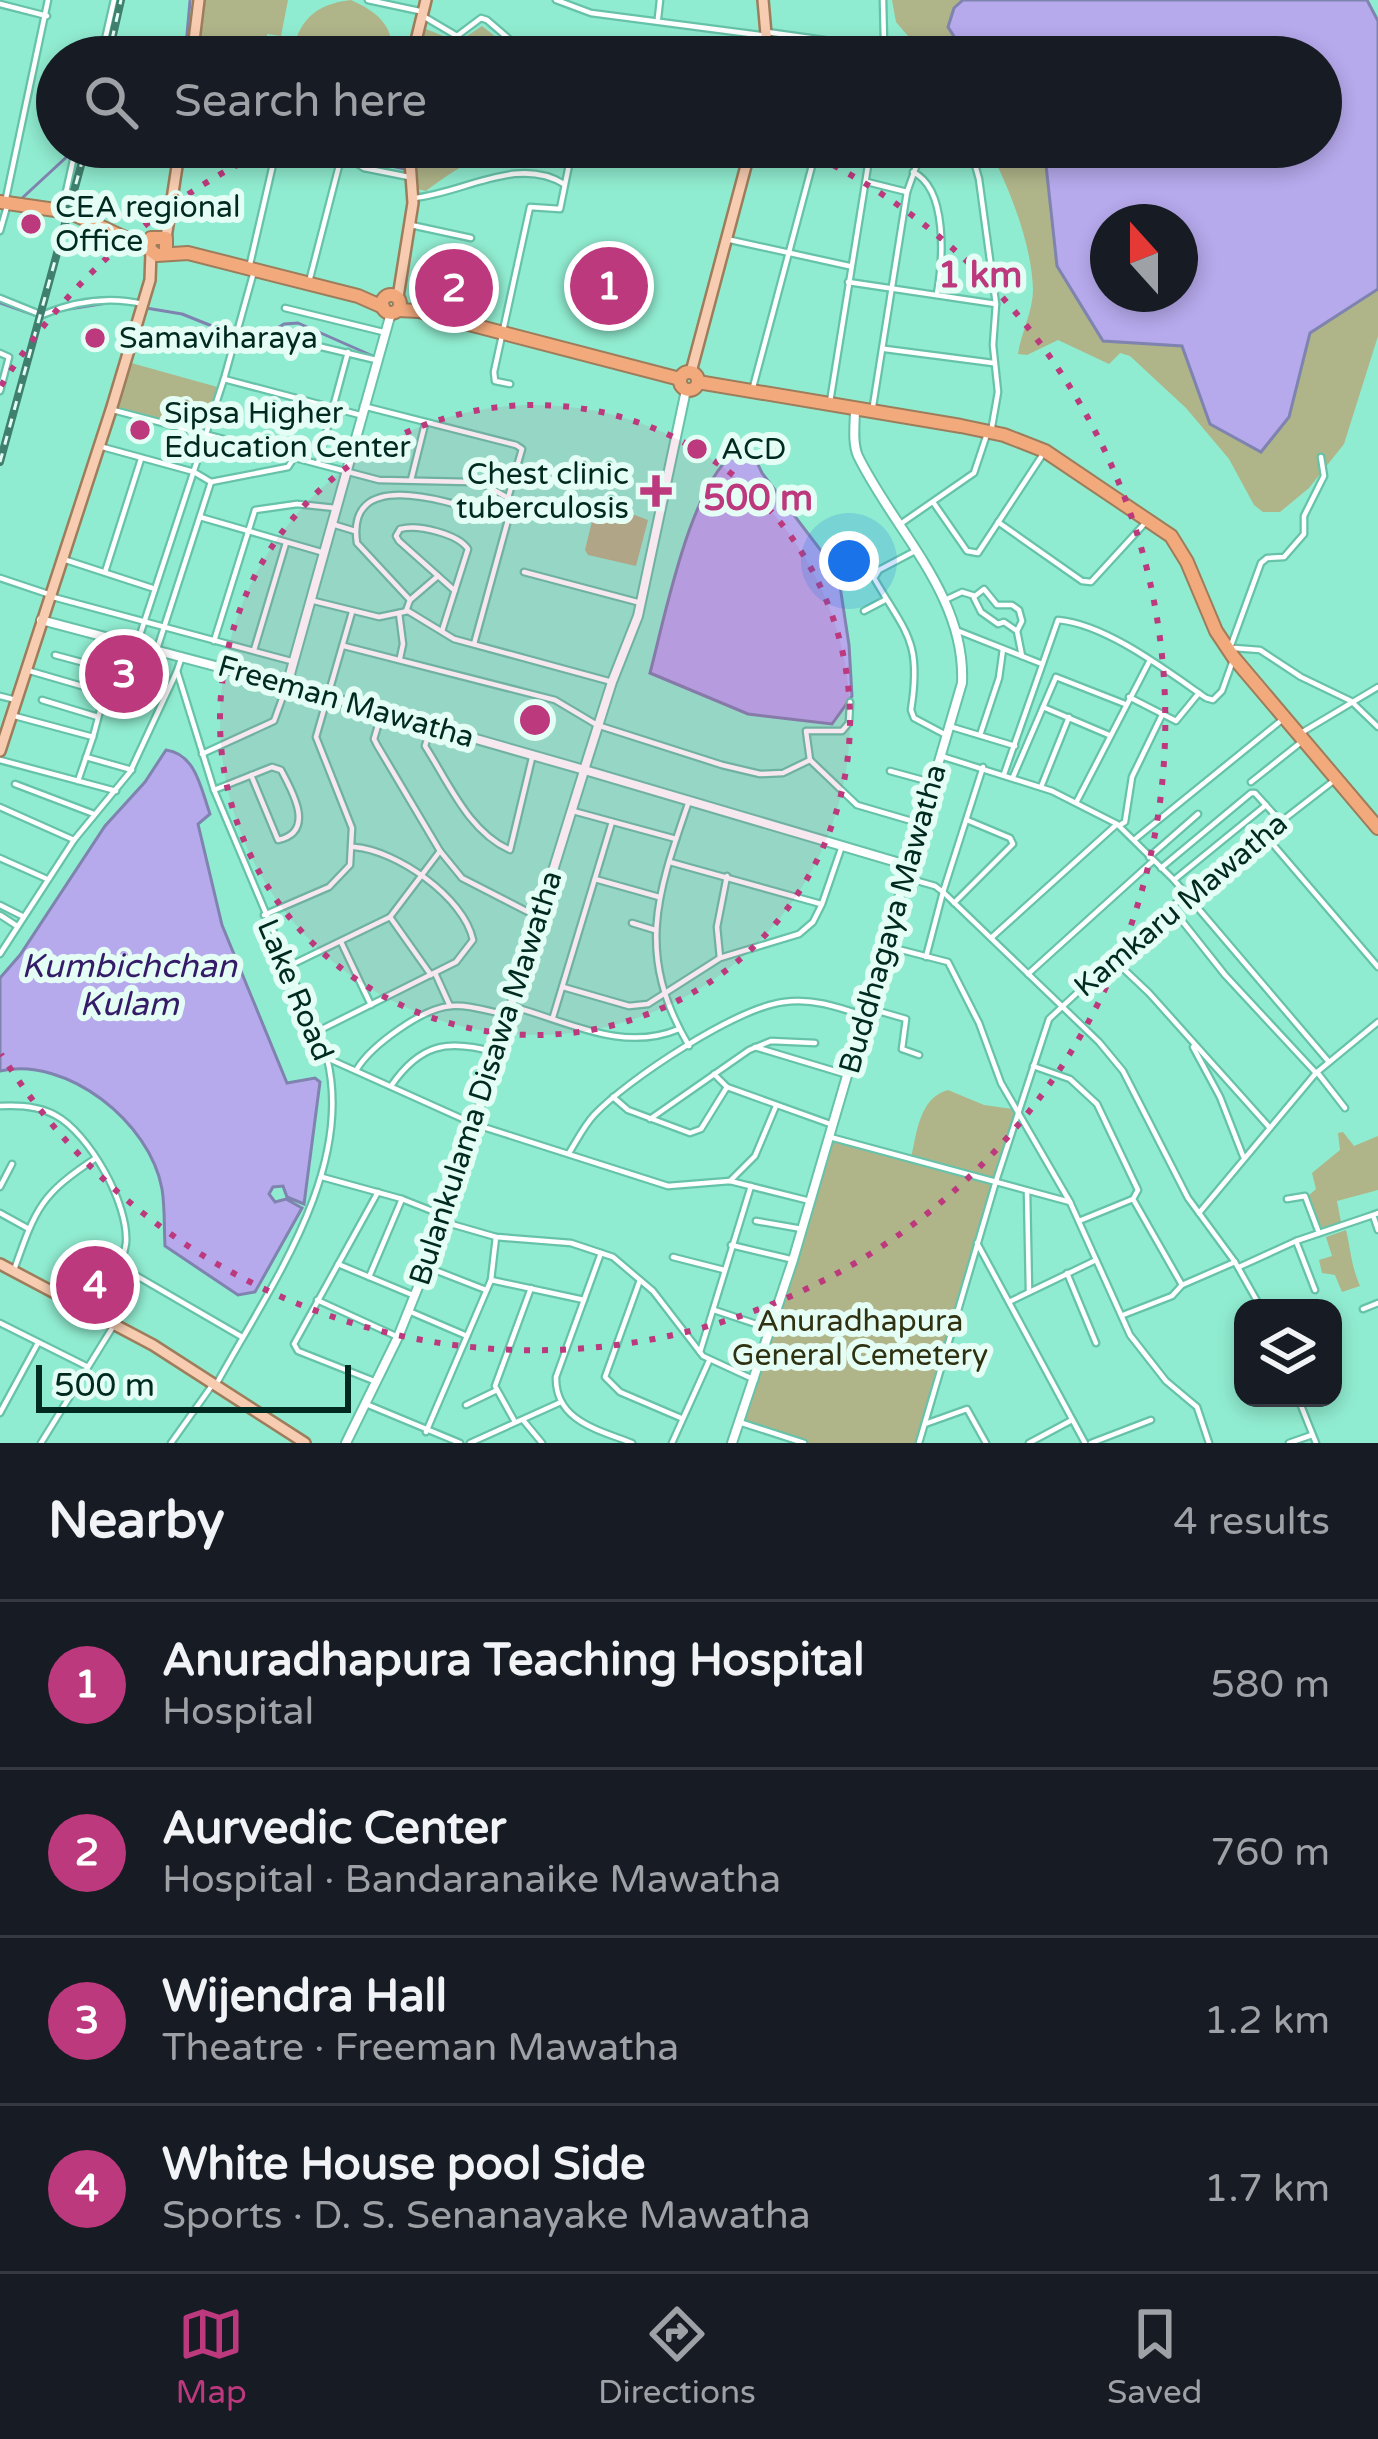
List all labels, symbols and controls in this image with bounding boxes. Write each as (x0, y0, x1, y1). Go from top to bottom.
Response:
search box (36, 36, 1342, 168)
icon: search (78, 69, 144, 135)
text: Search here (174, 75, 427, 129)
place label: CEA regional Office (55, 189, 240, 260)
north arrow (1090, 204, 1198, 312)
marker: CEA regional Office (18, 211, 44, 237)
pin: 1 (570, 241, 648, 331)
pin: 2 (415, 243, 493, 333)
text: 1 km (938, 254, 1022, 297)
place label: Samaviharaya (119, 320, 318, 357)
marker: Samaviharaya (82, 325, 108, 351)
place label: Sipsa Higher Education Center (164, 395, 411, 466)
marker: Sipsa Higher Education Center (127, 417, 153, 443)
place label: ACD (721, 431, 786, 468)
marker: ACD (684, 436, 710, 462)
place label: Chest clinic tuberculosis (456, 456, 629, 527)
marker: Chest clinic tuberculosis (640, 475, 672, 507)
text: 500 m (703, 477, 813, 520)
your location (819, 531, 879, 591)
pin: 3 (85, 629, 163, 719)
street label: Freeman Mawatha (213, 648, 479, 756)
centre of rings (514, 699, 556, 741)
street label: Buddhagaya Mawatha (831, 760, 955, 1078)
street label: Kamkaru Mawatha (1067, 805, 1295, 1005)
street label: Bulankulama Disawa Mawatha (401, 866, 571, 1290)
street label: Lake Road (249, 914, 341, 1066)
water label: Kumbichchan Kulam (21, 947, 238, 1024)
pin: 4 (56, 1240, 134, 1330)
map controls (1234, 1299, 1342, 1407)
button: layers (1234, 1299, 1342, 1407)
park label: Anuradhapura General Cemetery (732, 1303, 988, 1374)
scale bar (36, 1359, 351, 1412)
text: 500 m (54, 1366, 155, 1405)
text: Nearby (48, 1490, 225, 1552)
text: 4 results (1173, 1498, 1330, 1545)
text: Anuradhapura Teaching Hospital (162, 1634, 865, 1688)
text: 1 (75, 1661, 99, 1708)
text: 580 m (1211, 1661, 1330, 1708)
text: Hospital (162, 1688, 314, 1735)
text: Aurvedic Center (162, 1802, 506, 1856)
text: 2 (75, 1829, 99, 1876)
text: 760 m (1211, 1829, 1330, 1876)
text: Hospital · Bandaranaike Mawatha (162, 1856, 781, 1903)
text: Wijendra Hall (162, 1970, 447, 2024)
text: 3 (75, 1997, 99, 2044)
text: 1.2 km (1204, 1997, 1330, 2044)
text: Theatre · Freeman Mawatha (162, 2024, 679, 2071)
text: White House pool Side (162, 2138, 645, 2192)
text: 4 (75, 2165, 99, 2212)
text: 1.7 km (1204, 2165, 1330, 2212)
text: Sports · D. S. Senanayake Mawatha (162, 2192, 811, 2239)
tab: Map (176, 2301, 247, 2412)
tab: Directions (598, 2301, 756, 2412)
tab: Saved (1107, 2301, 1202, 2412)

